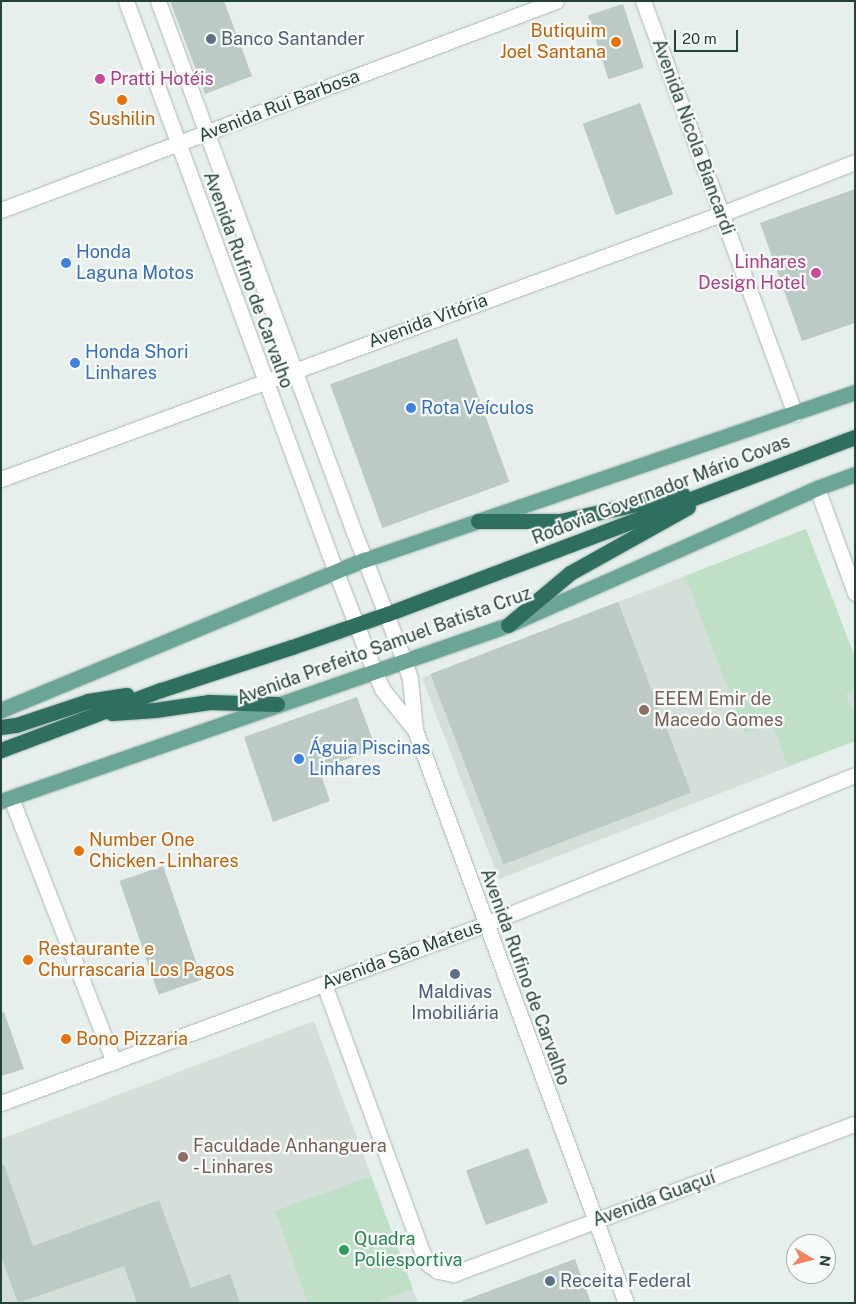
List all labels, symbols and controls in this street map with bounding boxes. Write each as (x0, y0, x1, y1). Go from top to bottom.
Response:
scale bar (676, 20, 740, 52)
place label: Butiquim Joel Santana (500, 21, 606, 64)
place label: Banco Santander (221, 28, 365, 50)
text: 20 m (682, 30, 717, 47)
marker: Banco Santander (205, 33, 217, 45)
marker: Butiquim Joel Santana (610, 36, 622, 48)
street label: Avenida Nicola Biancardi (647, 36, 739, 238)
street label: Avenida Rui Barbosa (195, 65, 363, 147)
place label: Pratti Hotéis (110, 68, 214, 90)
marker: Pratti Hotéis (94, 73, 106, 85)
marker: Sushilin (116, 94, 128, 106)
place label: Sushilin (89, 108, 155, 130)
street label: Avenida Rufino de Carvalho (199, 169, 297, 391)
place label: Honda Laguna Motos (76, 242, 194, 284)
place label: Linhares Design Hotel (698, 252, 806, 294)
marker: Honda Laguna Motos (60, 257, 72, 269)
marker: Linhares Design Hotel (810, 267, 822, 279)
street label: Avenida Vitória (365, 289, 491, 353)
place label: Honda Shori Linhares (85, 342, 188, 384)
marker: Honda Shori Linhares (69, 357, 81, 369)
place label: Rota Veículos (421, 397, 534, 419)
marker: Rota Veículos (405, 402, 417, 414)
street label: Rodovia Governador Mário Covas (529, 431, 793, 549)
street label: Avenida Prefeito Samuel Batista Cruz (234, 583, 534, 709)
place label: EEEM Emir de Macedo Gomes (654, 689, 783, 732)
marker: EEEM Emir de Macedo Gomes (638, 704, 650, 716)
place label: Águia Piscinas Linhares (309, 738, 430, 781)
marker: Águia Piscinas Linhares (293, 753, 305, 765)
place label: Number One Chicken - Linhares (89, 830, 243, 872)
marker: Number One Chicken - Linhares (73, 845, 85, 857)
street label: Avenida Rufino de Carvalho (476, 866, 574, 1088)
street label: Avenida São Mateus (319, 916, 485, 994)
place label: Restaurante e Churrascaria Los Pagos (38, 939, 235, 982)
marker: Restaurante e Churrascaria Los Pagos (22, 954, 34, 966)
marker: Maldivas Imobiliária (449, 968, 461, 980)
place label: Maldivas Imobiliária (411, 982, 499, 1024)
place label: Bono Pizzaria (76, 1028, 188, 1050)
marker: Bono Pizzaria (60, 1033, 72, 1045)
place label: Faculdade Anhanguera - Linhares (193, 1136, 387, 1178)
marker: Faculdade Anhanguera - Linhares (177, 1151, 189, 1163)
street label: Avenida Guaçuí (590, 1167, 718, 1231)
place label: Quadra Poliesportiva (354, 1229, 462, 1272)
north arrow (786, 1234, 836, 1284)
marker: Quadra Poliesportiva (338, 1244, 350, 1256)
text: N (816, 1254, 834, 1267)
place label: Receita Federal (560, 1270, 691, 1292)
marker: Receita Federal (544, 1275, 556, 1287)

